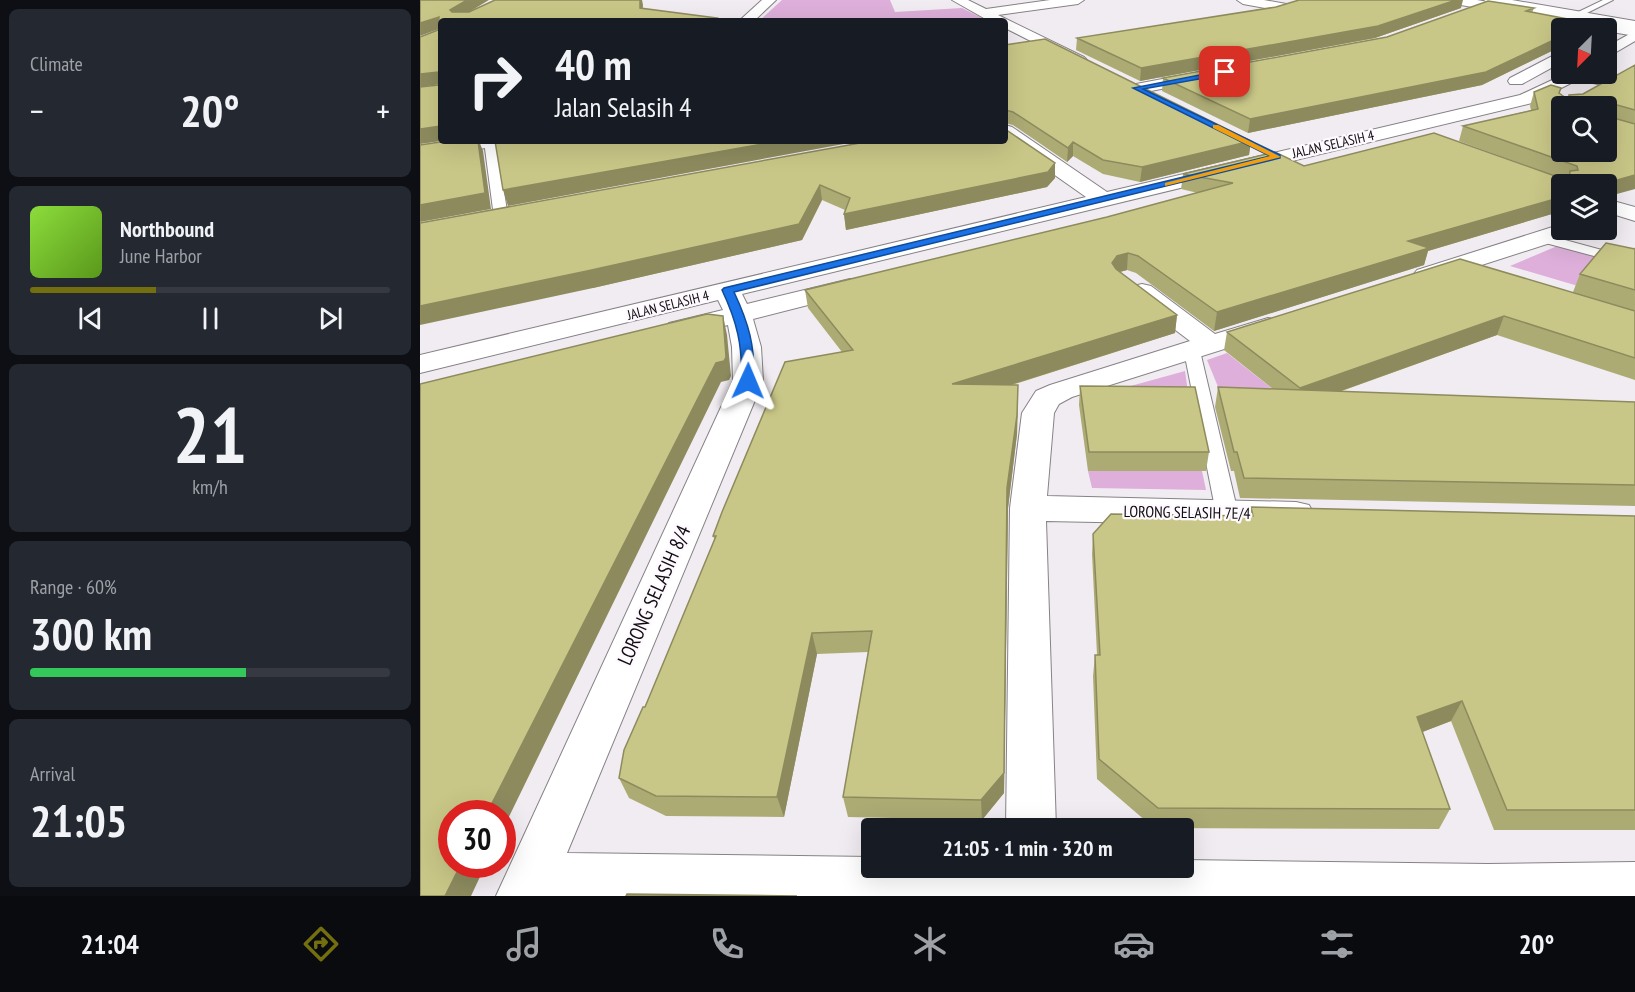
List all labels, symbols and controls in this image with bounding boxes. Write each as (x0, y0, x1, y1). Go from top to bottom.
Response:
north arrow (1551, 18, 1617, 84)
map controls (1551, 18, 1617, 240)
text: 40 m (555, 37, 632, 92)
icon: right (456, 42, 534, 120)
pin (1199, 46, 1250, 97)
text: Climate (30, 51, 83, 77)
icon: arrive (1208, 55, 1241, 88)
text: 20° (180, 81, 240, 139)
text: − (30, 89, 44, 132)
text: + (376, 89, 390, 132)
text: Jalan Selasih 4 (555, 90, 692, 124)
button: search (1551, 96, 1617, 162)
street label: JALAN SELASIH 4 (1289, 126, 1376, 162)
button: layers (1551, 174, 1617, 240)
text: Northbound (120, 215, 214, 243)
text: June Harbor (120, 243, 202, 269)
street label: JALAN SELASIH 4 (624, 286, 711, 324)
icon: previous (74, 302, 107, 335)
icon: pause (194, 302, 227, 335)
icon: next (314, 302, 347, 335)
position arrow (716, 349, 780, 413)
text: 21 (173, 384, 247, 485)
text: km/h (192, 474, 228, 500)
street label: LORONG SELASIH 7E/4 (1123, 501, 1251, 523)
street label: LORONG SELASIH 8/4 (612, 521, 696, 669)
text: Range · 60% (30, 574, 117, 600)
text: 300 km (30, 604, 152, 662)
text: Arrival (30, 761, 75, 787)
text: 21:05 (30, 791, 127, 849)
speed limit sign: 30 (438, 800, 516, 878)
text: 21:05 · 1 min · 320 m (942, 834, 1113, 862)
icon: directions (300, 923, 342, 965)
icon: music (503, 923, 545, 965)
icon: phone (706, 923, 748, 965)
icon: climate (909, 923, 951, 965)
icon: car (1113, 923, 1155, 965)
icon: filters (1316, 923, 1358, 965)
text: 21:04 (81, 927, 139, 961)
text: 20° (1519, 927, 1554, 961)

